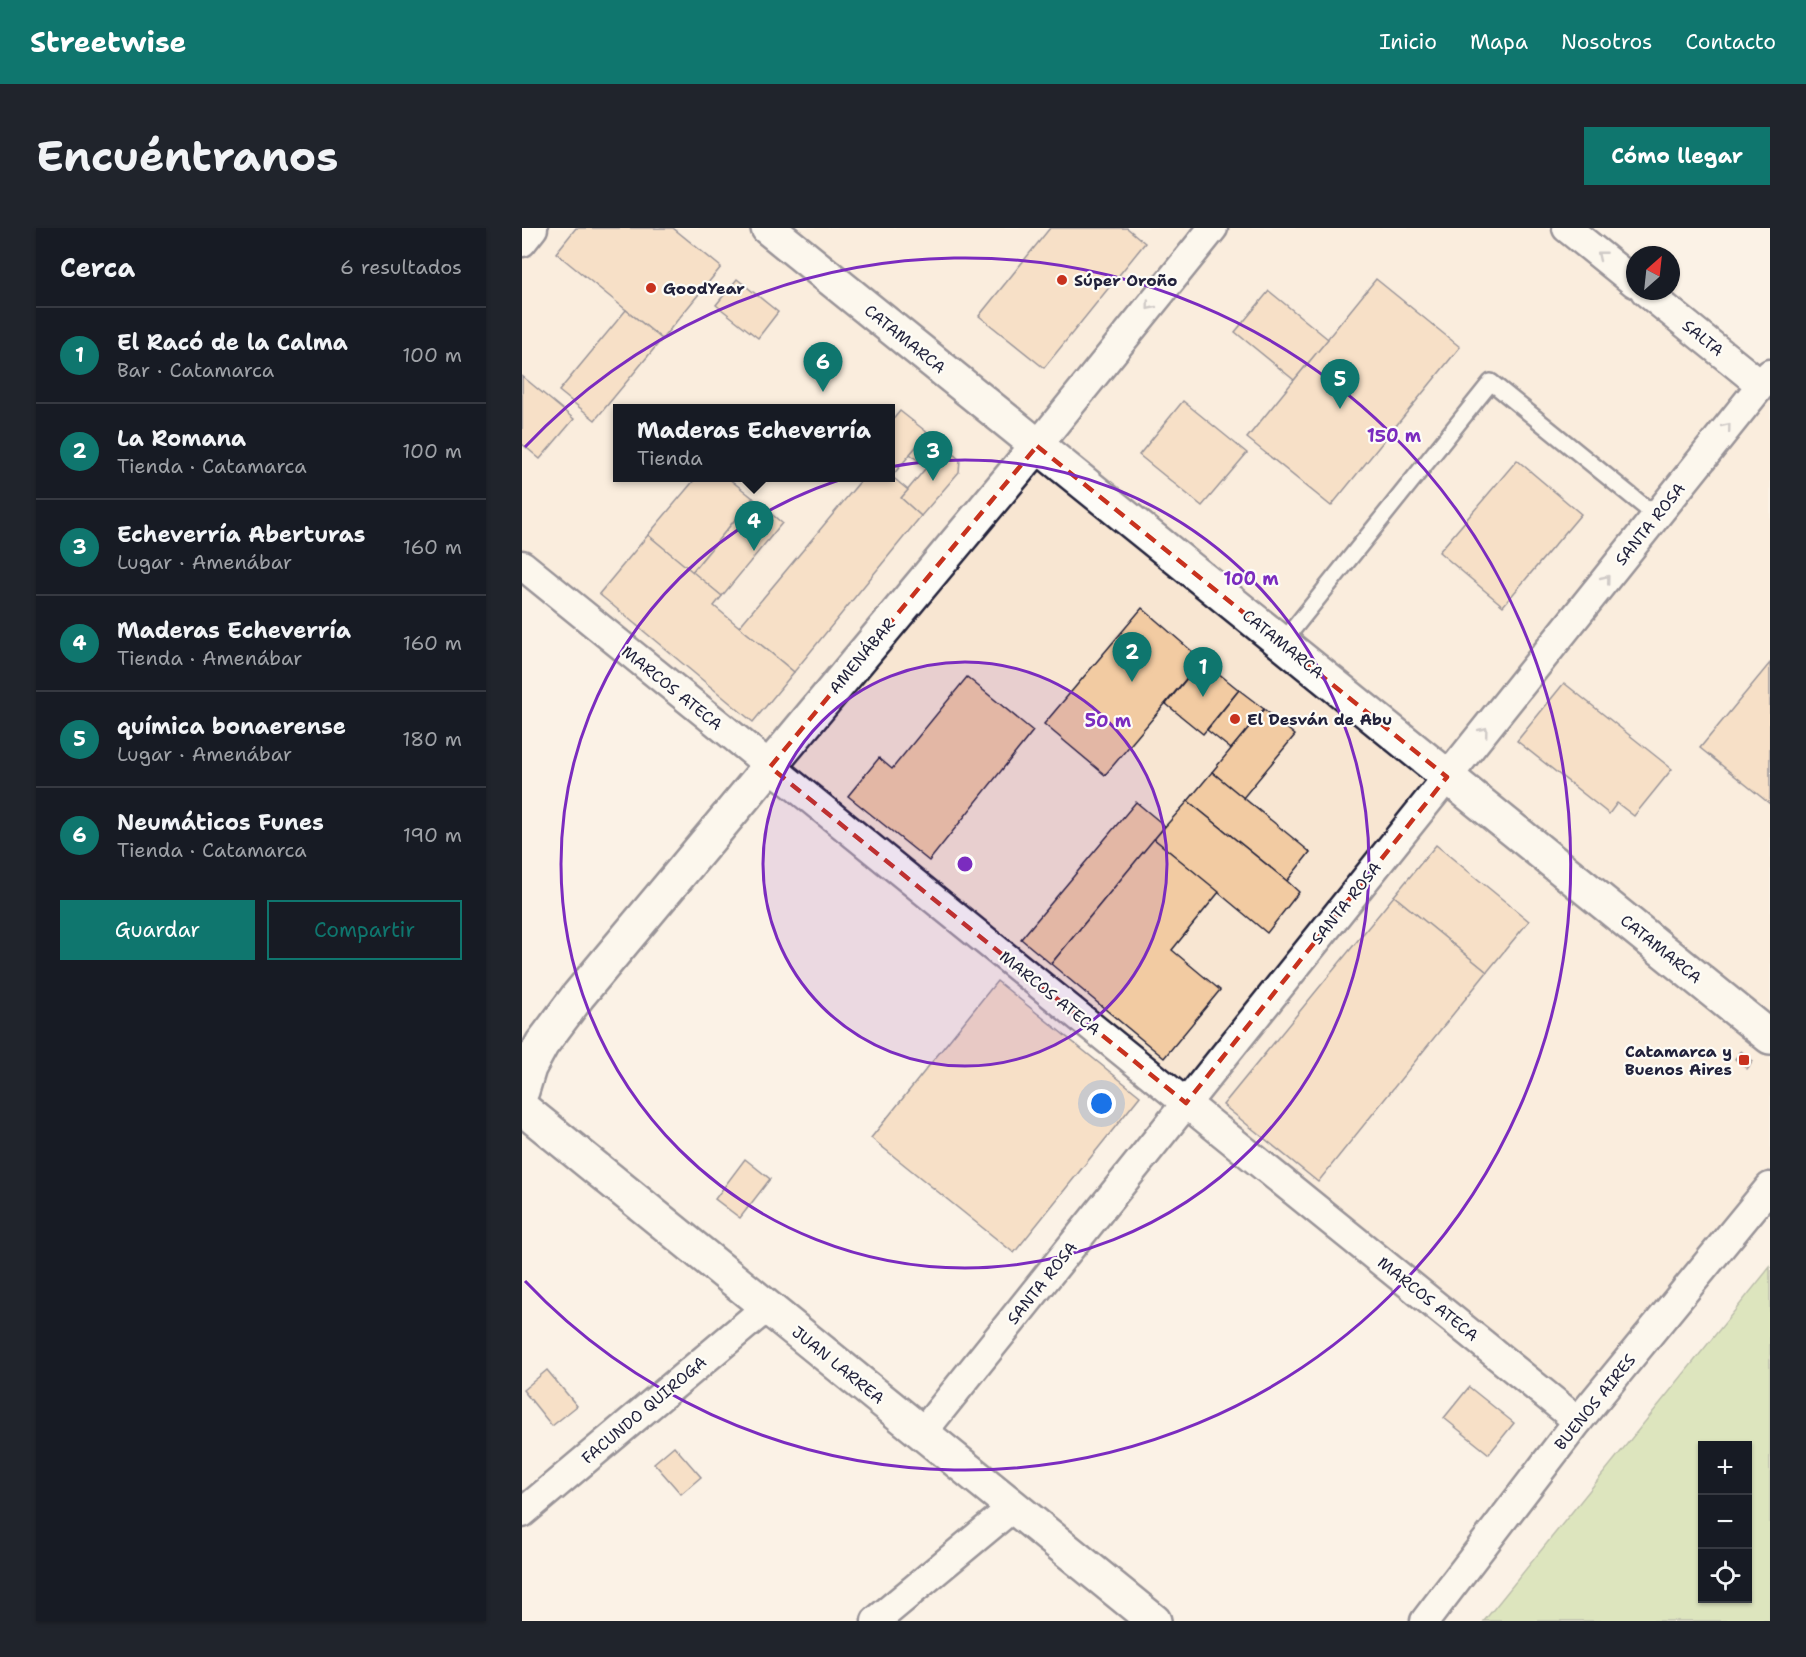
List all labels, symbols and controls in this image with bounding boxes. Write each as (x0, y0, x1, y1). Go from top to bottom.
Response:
text: Streetwise (30, 23, 186, 61)
text: Inicio (1379, 28, 1437, 56)
text: Mapa (1470, 28, 1528, 56)
text: Nosotros (1561, 28, 1652, 56)
text: Contacto (1685, 28, 1776, 56)
button: Cómo llegar (1584, 127, 1770, 185)
text: Encuéntranos (36, 128, 338, 184)
north arrow (1626, 246, 1680, 300)
text: Cerca (60, 250, 135, 285)
one-way arrow (1597, 252, 1608, 263)
text: 6 resultados (340, 254, 462, 280)
place label: Súper Oroño (1074, 270, 1177, 291)
marker: Súper Oroño (1055, 273, 1069, 287)
place label: GoodYear (663, 278, 745, 299)
marker: GoodYear (644, 281, 658, 295)
one-way arrow (1146, 299, 1157, 310)
street label: CATAMARCA (860, 300, 950, 378)
street label: SALTA (1678, 315, 1728, 361)
text: El Racó de la Calma (117, 328, 348, 357)
text: 1 (75, 342, 84, 368)
text: 100 m (402, 342, 462, 368)
pin: 6 (804, 342, 842, 392)
text: Bar · Catamarca (117, 357, 274, 383)
pin: 5 (1320, 360, 1360, 409)
popup (613, 404, 895, 482)
text: Maderas Echeverría (637, 416, 871, 445)
one-way arrow (1720, 423, 1731, 434)
text: La Romana (117, 424, 246, 453)
text: 150 m (1367, 424, 1422, 448)
pin: 3 (914, 432, 952, 481)
text: 2 (73, 438, 87, 464)
text: 100 m (402, 438, 462, 464)
text: Tienda (637, 445, 703, 471)
text: Tienda · Catamarca (117, 453, 307, 479)
street label: SANTA ROSA (1610, 478, 1690, 570)
pin: 4 (734, 502, 774, 551)
text: Echeverría Aberturas (117, 520, 365, 549)
text: 3 (73, 534, 87, 560)
text: 160 m (403, 534, 462, 560)
text: Lugar · Amenábar (117, 549, 292, 575)
text: 100 m (1223, 567, 1279, 591)
one-way arrow (1598, 575, 1609, 586)
street label: CATAMARCA (1238, 605, 1328, 683)
street label: AMENÁBAR (824, 614, 900, 698)
text: Maderas Echeverría (117, 616, 351, 645)
text: 4 (73, 630, 87, 656)
text: 160 m (403, 630, 462, 656)
pin: 2 (1112, 632, 1152, 682)
street label: MARCOS ATECA (617, 641, 727, 735)
text: Tienda · Amenábar (117, 645, 303, 671)
pin: 1 (1184, 648, 1222, 697)
text: 50 m (1085, 709, 1132, 733)
place label: El Desván de Abu (1247, 709, 1392, 730)
text: química bonaerense (117, 712, 346, 741)
marker: El Desván de Abu (1228, 712, 1242, 726)
text: 5 (73, 726, 86, 752)
text: 180 m (402, 726, 462, 752)
one-way arrow (1476, 727, 1487, 738)
text: Lugar · Amenábar (117, 741, 292, 767)
text: Neumáticos Funes (117, 808, 324, 837)
text: 6 (73, 822, 87, 848)
text: 190 m (403, 822, 462, 848)
text: Tienda · Catamarca (117, 837, 307, 863)
centre of rings (955, 854, 975, 874)
street label: SANTA ROSA (1306, 857, 1386, 949)
button: Guardar (60, 900, 255, 960)
button: Compartir (267, 900, 462, 960)
street label: CATAMARCA (1616, 910, 1706, 988)
street label: MARCOS ATECA (995, 946, 1105, 1040)
place label: Catamarca y Buenos Aires (1625, 1041, 1732, 1080)
marker: Catamarca y Buenos Aires (1737, 1053, 1751, 1067)
your location (1087, 1089, 1116, 1118)
street label: SANTA ROSA (1002, 1237, 1082, 1329)
street label: MARCOS ATECA (1373, 1252, 1483, 1346)
street label: JUAN LARREA (788, 1321, 888, 1409)
street label: BUENOS AIRES (1550, 1350, 1640, 1454)
street label: FACUNDO QUIROGA (577, 1352, 711, 1468)
map controls (1698, 1441, 1752, 1603)
button: + (1698, 1441, 1752, 1495)
button: − (1698, 1495, 1752, 1549)
button: locate (1698, 1549, 1752, 1603)

